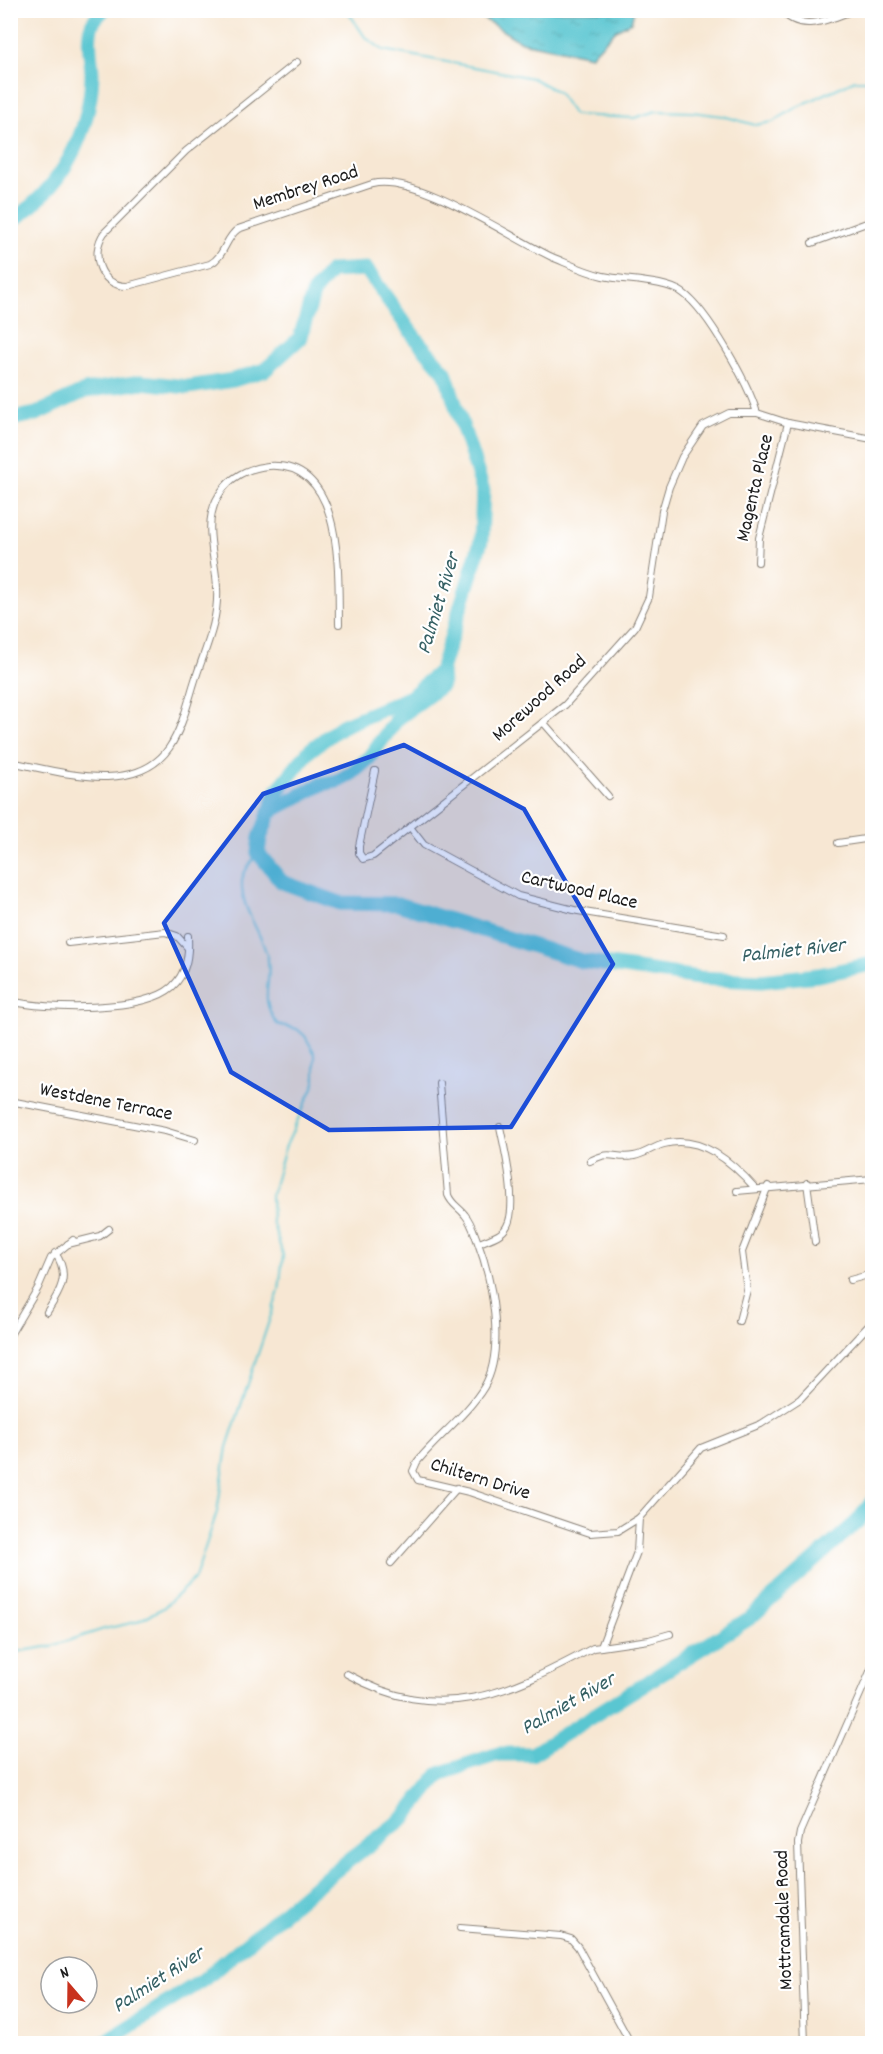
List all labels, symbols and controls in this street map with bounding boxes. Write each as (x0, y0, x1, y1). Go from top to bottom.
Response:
street label: Membrey Road (250, 159, 362, 219)
street label: Magenta Place (730, 431, 782, 544)
water label: Palmiet River (410, 548, 470, 658)
street label: Morewood Road (486, 649, 594, 749)
street label: Cartwood Place (518, 864, 640, 918)
water label: Palmiet River (740, 931, 849, 972)
street label: Westdene Terrace (37, 1076, 175, 1130)
street label: Chiltern Drive (426, 1451, 534, 1509)
water label: Palmiet River (516, 1665, 624, 1744)
street label: Mottramdale Road (769, 1849, 801, 1991)
water label: Palmiet River (107, 1939, 213, 2022)
north arrow (39, 1955, 99, 2015)
text: N (57, 1961, 72, 1985)

